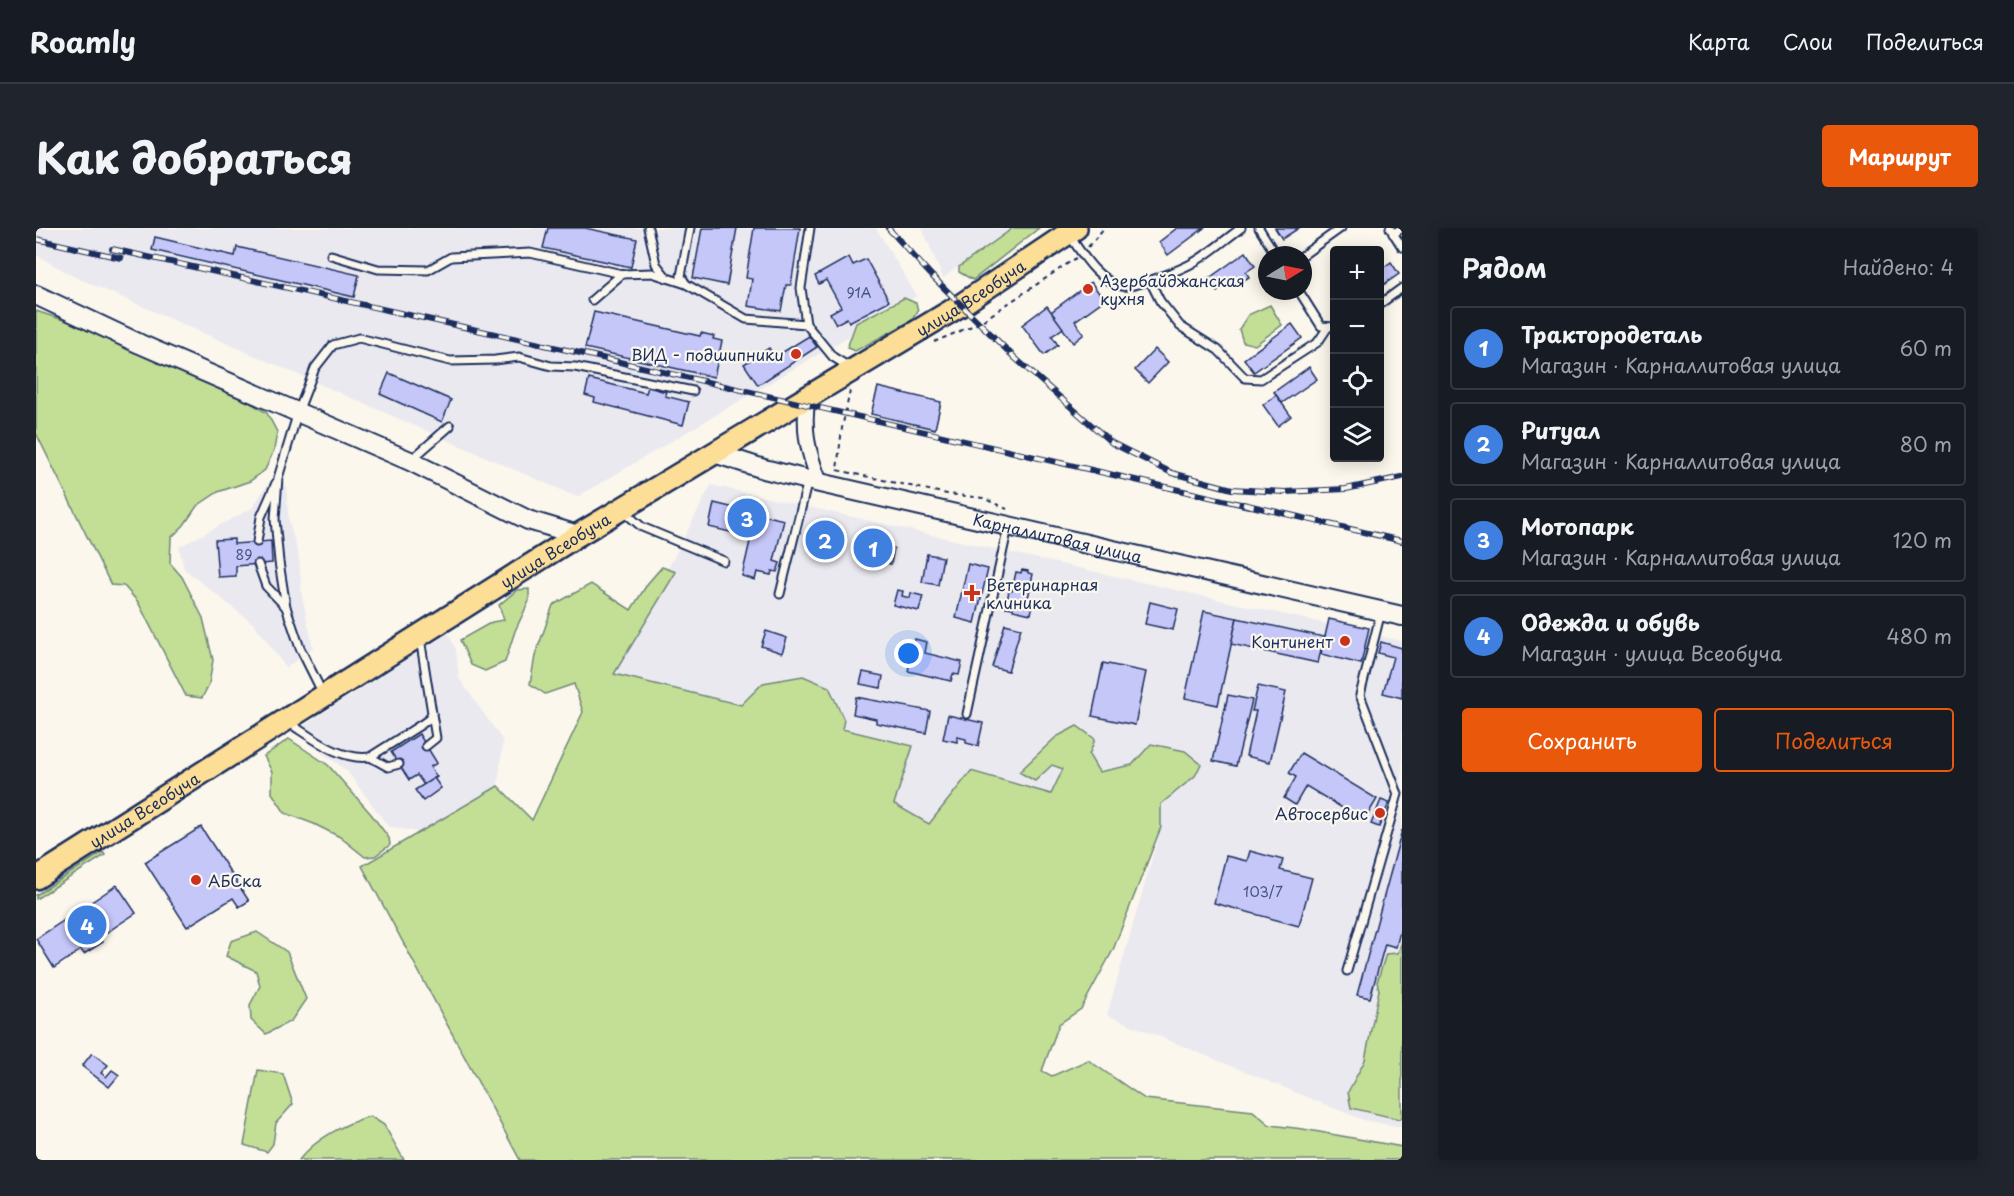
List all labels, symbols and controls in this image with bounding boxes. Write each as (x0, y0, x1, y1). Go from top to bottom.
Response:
text: Roamly (30, 20, 136, 63)
text: Карта (1688, 25, 1750, 57)
text: Слои (1783, 25, 1833, 57)
text: Поделиться (1866, 25, 1984, 57)
text: Как добраться (36, 125, 353, 188)
button: Маршрут (1822, 125, 1978, 187)
north arrow (1258, 246, 1312, 300)
map controls (1330, 246, 1384, 462)
button: + (1330, 246, 1384, 300)
text: Рядом (1462, 248, 1547, 287)
text: Найдено: 4 (1843, 252, 1954, 282)
street label: улица Всеобуча (911, 253, 1030, 342)
place label: Азербайджанская кухня (1100, 268, 1245, 310)
house number: 91А (846, 282, 872, 303)
marker: Азербайджанская кухня (1081, 282, 1095, 296)
button: − (1330, 300, 1384, 354)
text: Трактородеталь (1521, 317, 1702, 350)
text: 1 (1479, 333, 1488, 363)
text: 60 m (1900, 333, 1952, 363)
place label: ВИД - подшипники (631, 342, 784, 366)
marker: ВИД - подшипники (789, 347, 803, 361)
text: Магазин · Карналлитовая улица (1521, 350, 1841, 380)
button: locate (1330, 354, 1384, 408)
button: layers (1330, 408, 1384, 462)
text: Ритуал (1521, 413, 1601, 446)
text: 2 (1476, 429, 1491, 459)
text: 80 m (1900, 429, 1952, 459)
text: Магазин · Карналлитовая улица (1521, 446, 1841, 476)
pin: 3 (728, 496, 766, 540)
street label: улица Всеобуча (495, 506, 615, 594)
street label: Карналлитовая улица (971, 506, 1145, 568)
text: Мотопарк (1521, 509, 1634, 542)
pin: 2 (806, 518, 844, 562)
text: 3 (1477, 525, 1490, 555)
text: 120 m (1893, 525, 1952, 555)
pin: 1 (854, 526, 892, 570)
text: Магазин · Карналлитовая улица (1521, 542, 1841, 572)
house number: 89 (236, 544, 252, 565)
place label: Ветеринарная клиника (986, 572, 1098, 614)
marker: Ветеринарная клиника (963, 584, 981, 602)
text: Одежда и обувь (1521, 605, 1700, 638)
text: 4 (1477, 621, 1490, 651)
text: 480 m (1887, 621, 1952, 651)
place label: Континент (1251, 629, 1333, 653)
marker: Континент (1338, 634, 1352, 648)
text: Магазин · улица Всеобуча (1521, 638, 1782, 668)
your location (894, 639, 923, 668)
button: Сохранить (1462, 708, 1702, 772)
button: Поделиться (1714, 708, 1954, 772)
street label: улица Всеобуча (84, 766, 204, 853)
place label: Автосервис (1275, 801, 1368, 825)
marker: Автосервис (1373, 806, 1387, 820)
place label: АБСка (208, 868, 262, 892)
marker: АБСка (189, 873, 203, 887)
house number: 103/7 (1243, 881, 1283, 902)
pin: 4 (68, 902, 106, 948)

